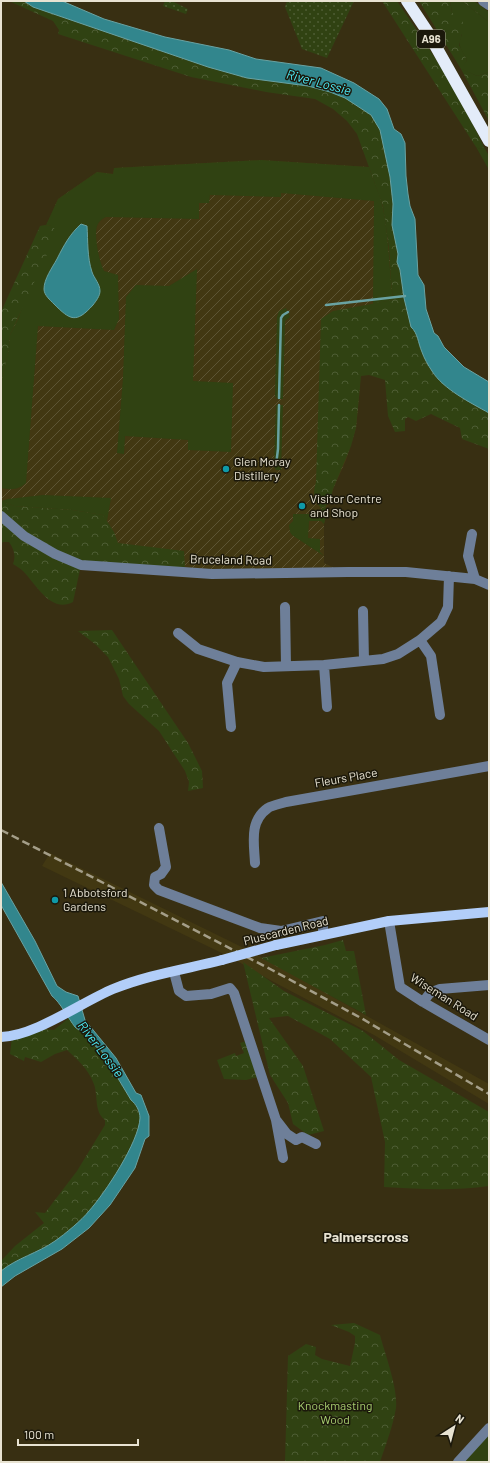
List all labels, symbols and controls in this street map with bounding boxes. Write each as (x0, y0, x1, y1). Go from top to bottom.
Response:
road number: A96 (417, 30, 445, 48)
water label: River Lossie (285, 66, 353, 98)
place label: Glen Moray Distillery (234, 454, 291, 482)
marker: Glen Moray Distillery (221, 464, 231, 474)
place label: Visitor Centre and Shop (310, 491, 382, 519)
marker: Visitor Centre and Shop (297, 501, 307, 511)
street label: Bruceland Road (190, 551, 272, 567)
street label: Fleurs Place (313, 765, 378, 789)
place label: 1 Abbotsford Gardens (63, 885, 128, 913)
marker: 1 Abbotsford Gardens (50, 895, 60, 905)
street label: Pluscarden Road (242, 913, 330, 947)
street label: Wiseman Road (408, 970, 481, 1023)
water label: River Lossie (75, 1018, 128, 1081)
district label: Palmerscross (323, 1228, 409, 1245)
park label: Knockmasting Wood (298, 1398, 372, 1426)
north arrow (434, 1407, 474, 1447)
text: N (453, 1411, 467, 1426)
scale bar (18, 1421, 138, 1447)
text: 100 m (24, 1427, 54, 1441)

